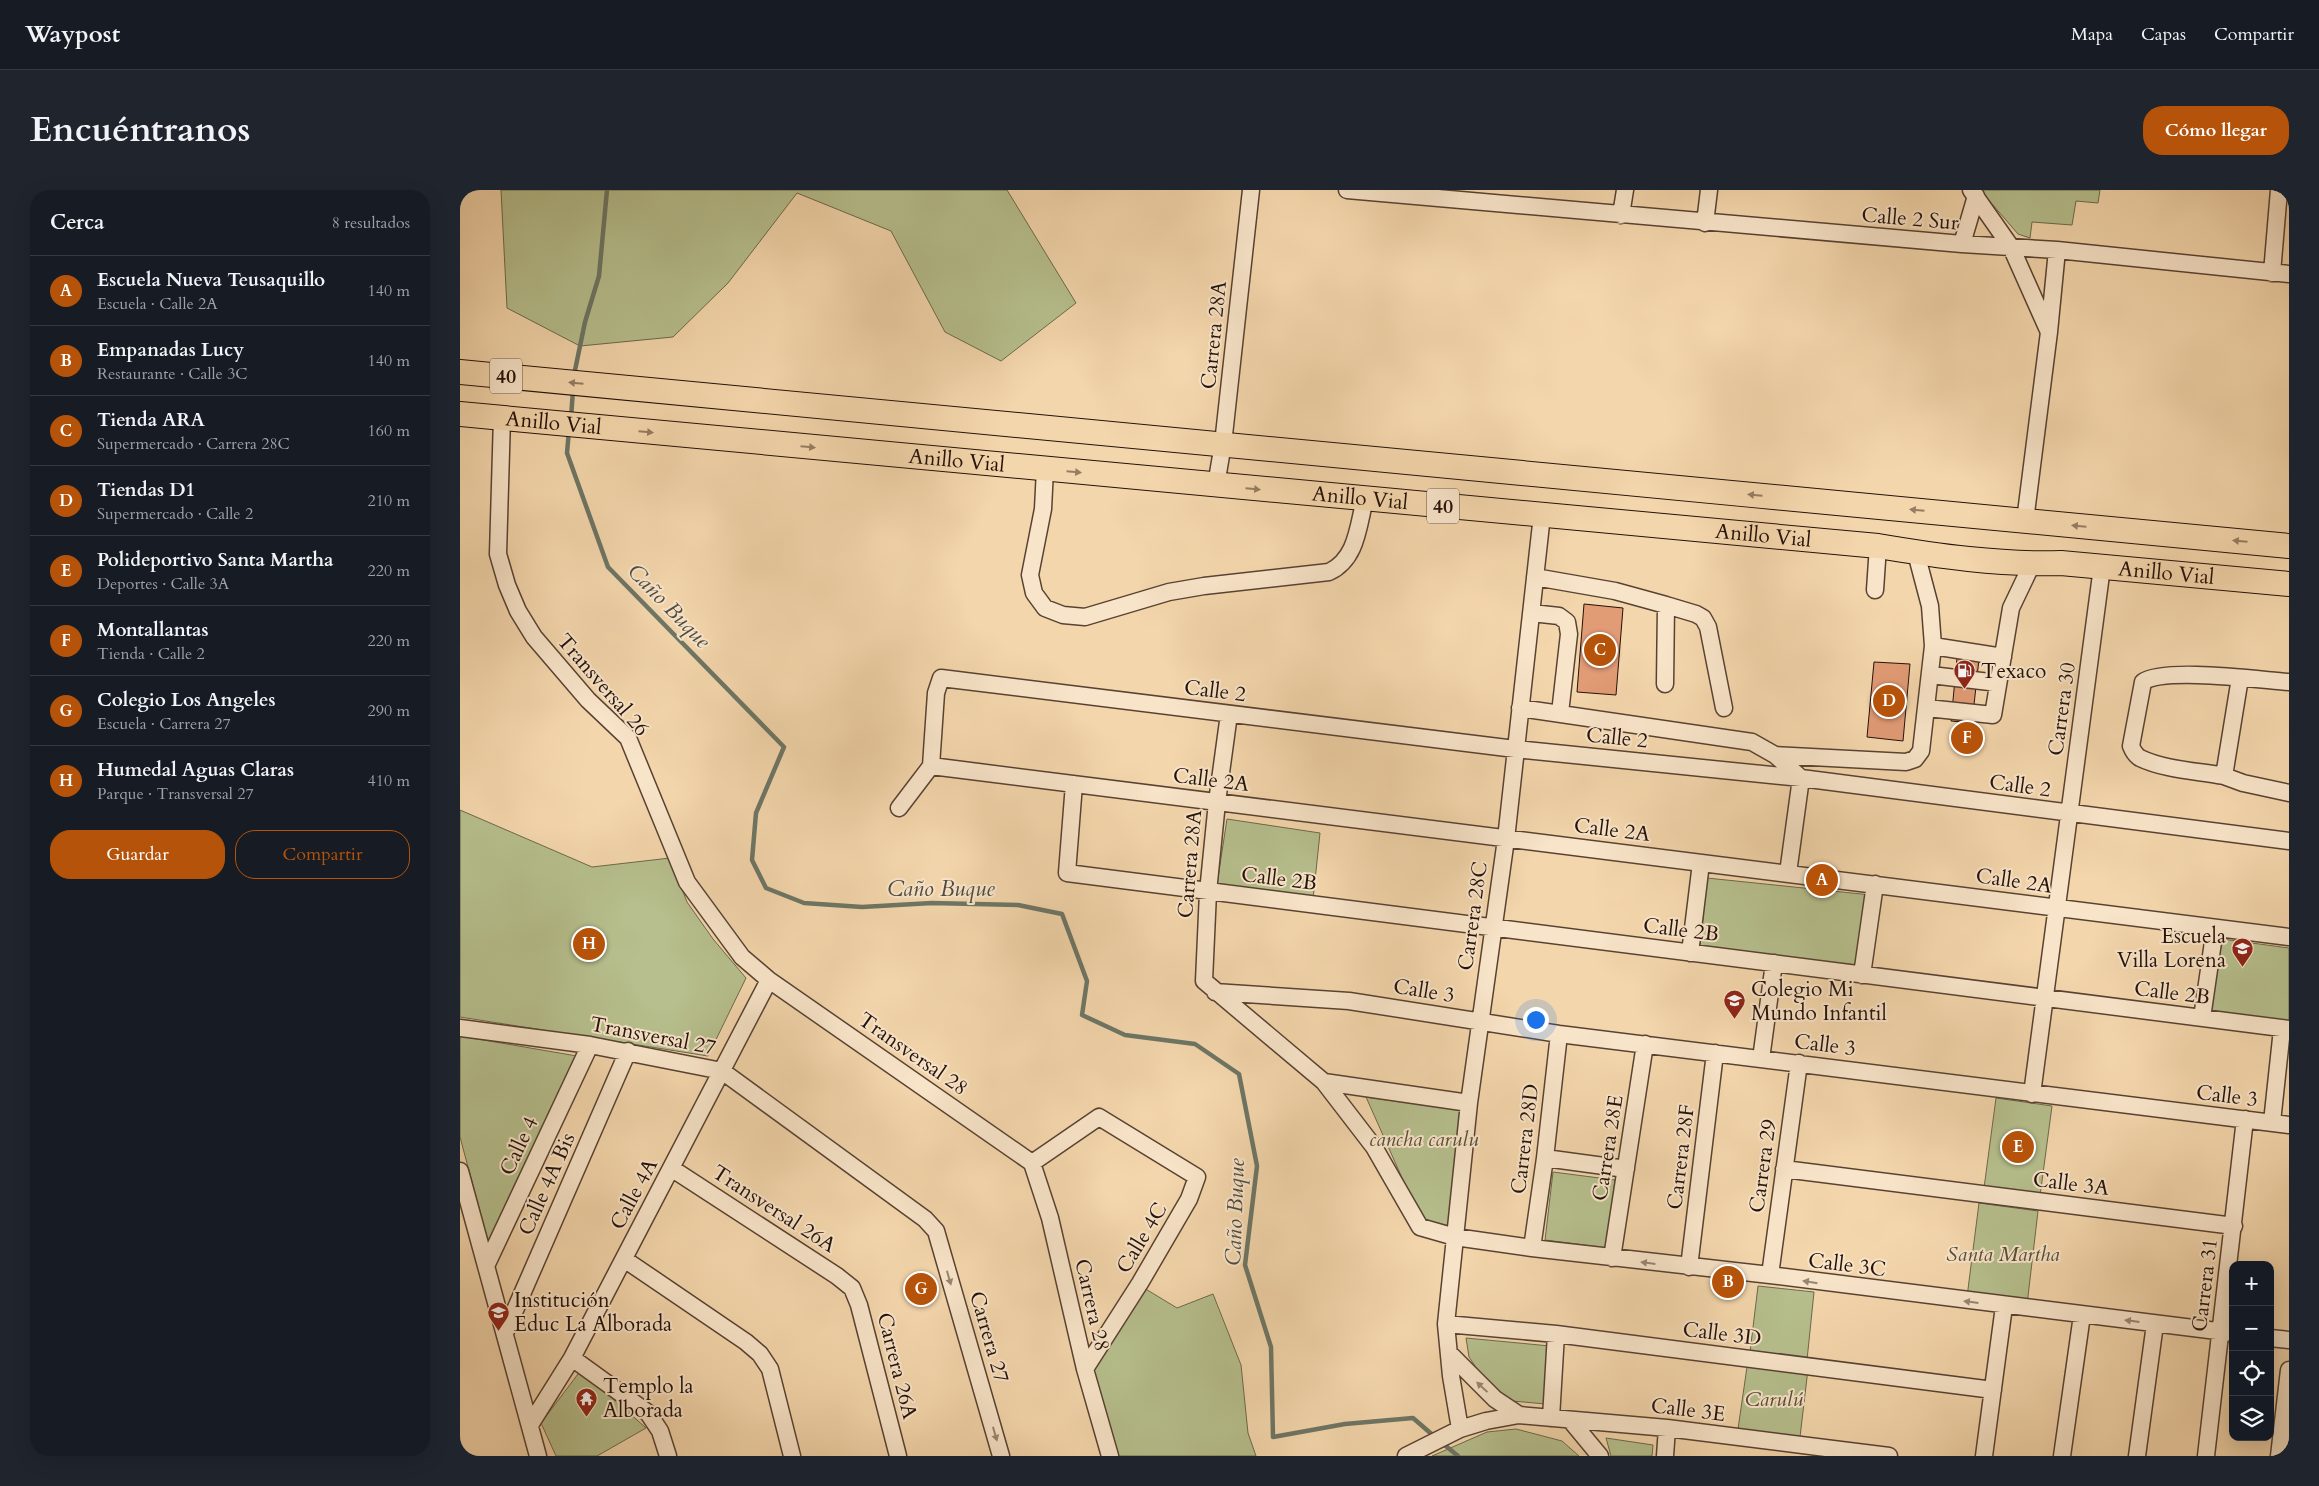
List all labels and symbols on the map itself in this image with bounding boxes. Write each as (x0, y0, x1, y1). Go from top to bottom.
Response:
street label: Calle 2 Sur (1860, 200, 1960, 238)
street label: Carrera 28A (1194, 279, 1234, 391)
road number: 40 (490, 358, 522, 394)
one-way arrow (568, 378, 584, 386)
street label: Anillo Vial (504, 404, 603, 442)
one-way arrow (638, 429, 654, 437)
street label: Anillo Vial (908, 441, 1006, 479)
one-way arrow (800, 444, 816, 452)
one-way arrow (1066, 468, 1082, 476)
street label: Anillo Vial (1311, 479, 1409, 517)
one-way arrow (1246, 485, 1262, 493)
road number: 40 (1427, 488, 1459, 524)
one-way arrow (1747, 491, 1763, 499)
one-way arrow (1909, 506, 1925, 514)
street label: Anillo Vial (1714, 516, 1813, 554)
one-way arrow (2070, 522, 2086, 530)
one-way arrow (2232, 537, 2248, 545)
street label: Anillo Vial (2117, 554, 2216, 592)
water label: Caño Buque (621, 557, 718, 655)
street label: Transversal 26 (550, 627, 656, 743)
pin: C (1584, 631, 1616, 669)
place label: Texaco (1981, 657, 2046, 686)
fuel station icon: Texaco (1953, 659, 1977, 690)
street label: Carrera 30 (2041, 661, 2083, 757)
street label: Calle 2 (1183, 673, 1248, 709)
pin: D (1873, 682, 1905, 720)
pin: F (1951, 719, 1983, 757)
street label: Calle 2 (1585, 720, 1649, 756)
street label: Calle 2A (1171, 761, 1251, 799)
street label: Calle 2 (1987, 767, 2053, 805)
street label: Carrera 28A (1171, 808, 1209, 919)
street label: Calle 2A (1572, 811, 1652, 849)
street label: Calle 2B (1240, 860, 1318, 898)
street label: Carrera 28C (1451, 860, 1495, 972)
pin: A (1806, 861, 1838, 899)
street label: Calle 2A (1974, 861, 2054, 901)
water label: Caño Buque (887, 874, 995, 904)
street label: Calle 2B (1642, 911, 1720, 949)
place label: Escuela Villa Lorena (2117, 922, 2226, 975)
pin: H (573, 925, 605, 963)
school or university icon: Escuela Villa Lorena (2230, 936, 2254, 967)
street label: Calle 3 (1391, 972, 1457, 1010)
street label: Calle 2B (2133, 974, 2211, 1012)
place label: Colegio Mi Mundo Infantil (1751, 975, 1887, 1028)
school or university icon: Colegio Mi Mundo Infantil (1723, 989, 1747, 1020)
street label: Transversal 28 (852, 1006, 974, 1102)
your location (1523, 1007, 1549, 1033)
street label: Transversal 27 (588, 1010, 719, 1062)
street label: Calle 3 (1793, 1027, 1857, 1063)
street label: Calle 3 (2195, 1078, 2259, 1114)
street label: Carrera 28D (1504, 1082, 1546, 1196)
street label: Carrera 28E (1585, 1093, 1631, 1203)
street label: Carrera 28F (1660, 1103, 1702, 1211)
street label: Calle 4 (493, 1112, 545, 1180)
street label: Carrera 29 (1742, 1117, 1784, 1214)
park label: cancha carulu (1369, 1125, 1479, 1154)
street label: Calle 4A Bis (511, 1128, 583, 1240)
pin: E (2002, 1128, 2034, 1166)
street label: Calle 4A (603, 1153, 665, 1235)
water label: Caño Buque (1218, 1157, 1252, 1266)
street label: Transversal 26A (706, 1158, 842, 1260)
street label: Calle 3A (2031, 1165, 2111, 1203)
street label: Calle 4C (1110, 1197, 1174, 1279)
street label: Carrera 31 (2185, 1237, 2225, 1333)
park label: Santa Martha (1946, 1240, 2060, 1269)
street label: Calle 3C (1807, 1246, 1887, 1284)
street label: Carrera 28 (1067, 1256, 1117, 1354)
one-way arrow (1640, 1259, 1656, 1267)
pin: B (1712, 1263, 1744, 1301)
pin: G (905, 1270, 937, 1308)
one-way arrow (946, 1270, 954, 1285)
one-way arrow (1801, 1277, 1817, 1285)
place label: Institución Educ La Alborada (514, 1286, 672, 1339)
street label: Carrera 27 (962, 1288, 1016, 1386)
one-way arrow (1963, 1298, 1979, 1306)
school or university icon: Institución Educ La Alborada (486, 1300, 510, 1331)
street label: Carrera 26A (870, 1310, 924, 1422)
street label: Calle 3D (1681, 1315, 1763, 1353)
one-way arrow (2124, 1317, 2140, 1325)
place label: Templo la Alborada (603, 1372, 694, 1425)
one-way arrow (1475, 1381, 1488, 1392)
park label: Carulú (1745, 1385, 1804, 1414)
temple icon: Templo la Alborada (575, 1386, 599, 1417)
street label: Calle 3E (1649, 1391, 1727, 1429)
one-way arrow (991, 1426, 999, 1441)

